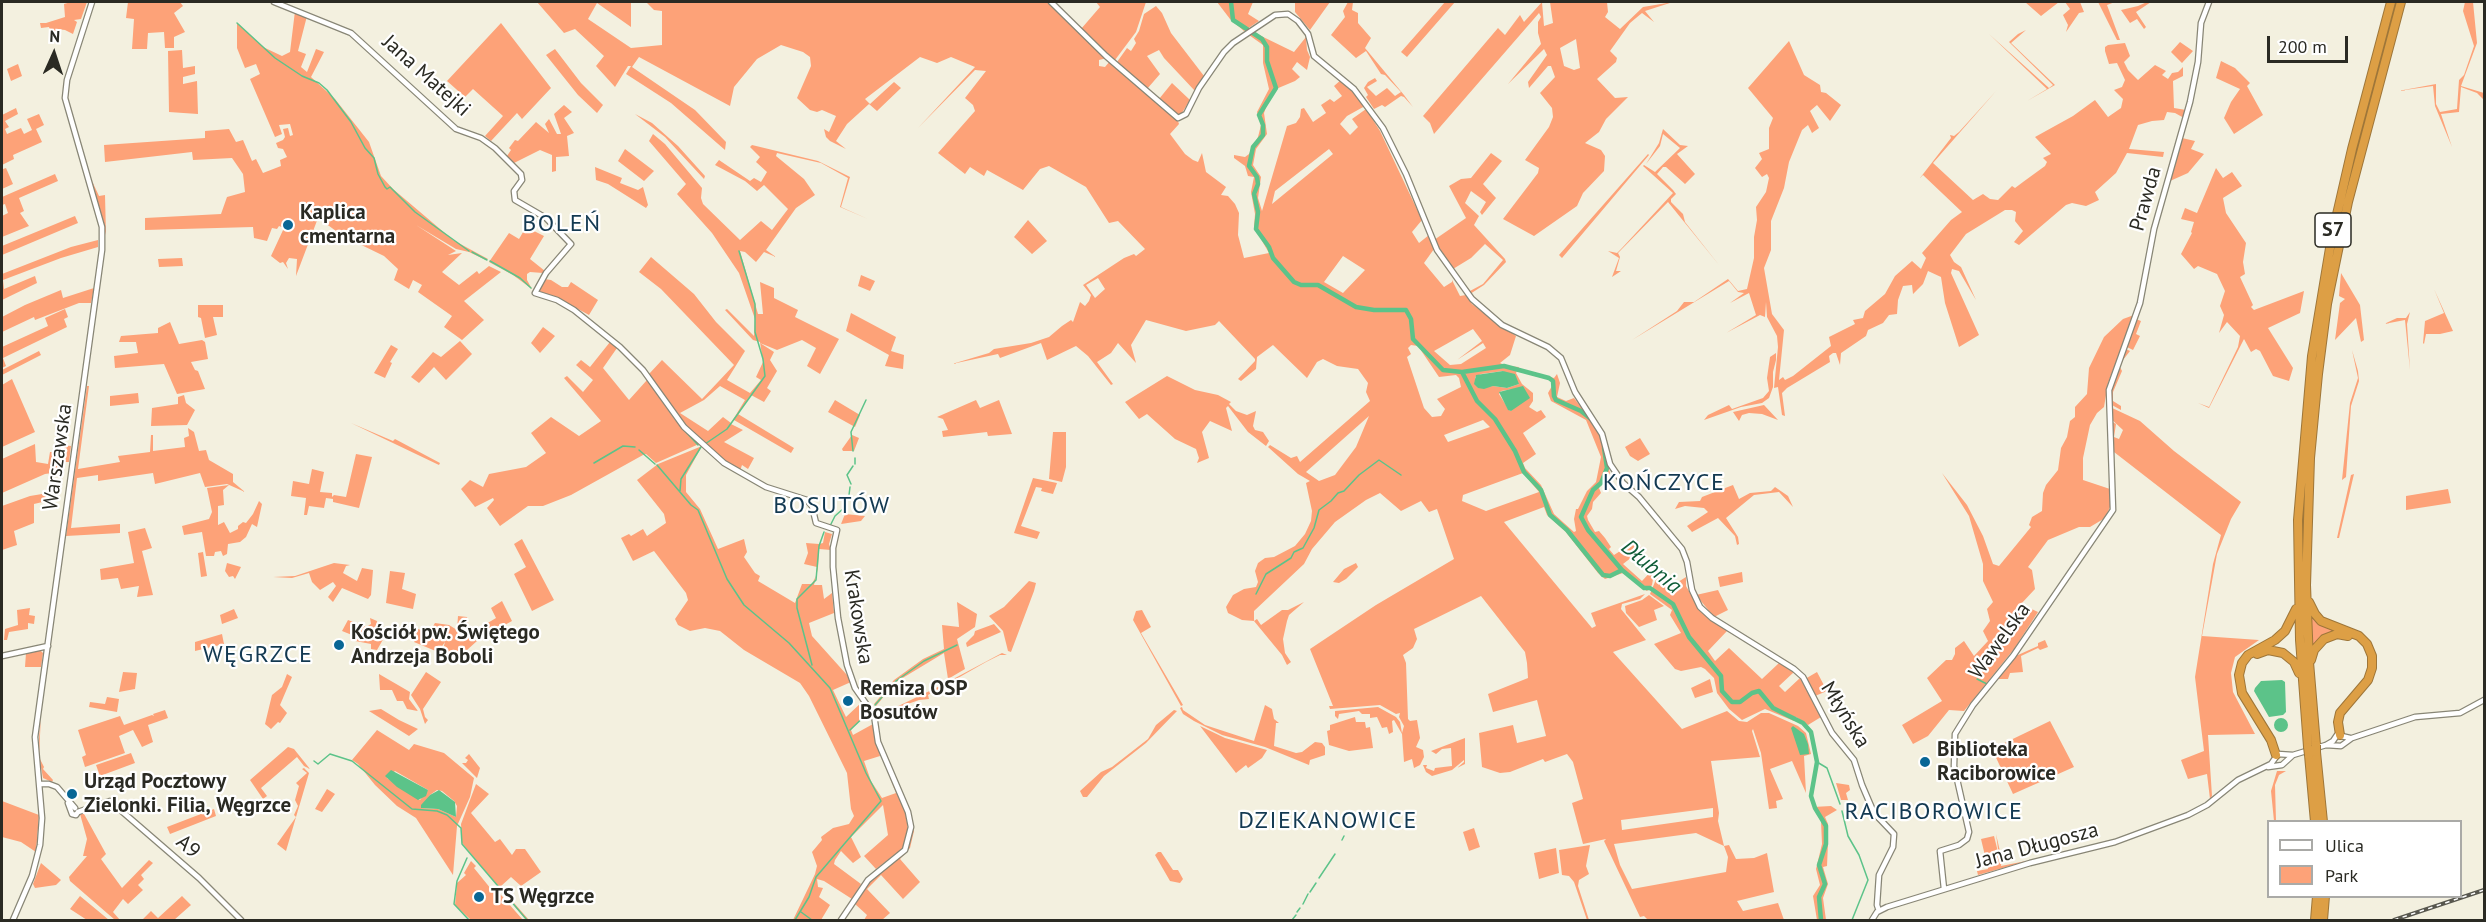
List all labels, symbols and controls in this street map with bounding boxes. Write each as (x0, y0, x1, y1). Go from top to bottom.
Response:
north arrow (24, 24, 84, 84)
scale bar (2270, 24, 2351, 62)
text: N (49, 26, 61, 46)
street label: Jana Matejki (377, 30, 475, 122)
text: 200 m (2278, 35, 2327, 58)
street label: Prawda (2125, 164, 2167, 234)
place label: Kaplica cmentarna (300, 200, 395, 250)
district label: BOLEŃ (522, 210, 602, 238)
road number: S7 (2315, 213, 2351, 247)
marker: Kaplica cmentarna (281, 218, 295, 232)
street label: Warszawska (38, 402, 78, 512)
district label: KOŃCZYCE (1603, 469, 1725, 497)
district label: BOSUTÓW (773, 492, 891, 520)
water label: Dłubnia (1616, 534, 1686, 600)
street label: Krakowska (838, 568, 878, 666)
street label: Wawelska (1964, 598, 2036, 684)
place label: Kościół pw. Świętego Andrzeja Boboli (351, 620, 540, 670)
marker: Kościół pw. Świętego Andrzeja Boboli (332, 638, 346, 652)
district label: WĘGRZCE (203, 641, 313, 669)
place label: Remiza OSP Bosutów (860, 676, 967, 726)
street label: Młyńska (1815, 677, 1875, 753)
marker: Remiza OSP Bosutów (841, 694, 855, 708)
place label: Biblioteka Raciborowice (1937, 737, 2056, 787)
marker: Biblioteka Raciborowice (1918, 755, 1932, 769)
place label: Urząd Pocztowy Zielonki. Filia, Węgrzce (84, 769, 291, 819)
marker: Urząd Pocztowy Zielonki. Filia, Węgrzce (65, 787, 79, 801)
district label: RACIBOROWICE (1845, 798, 2023, 826)
district label: DZIEKANOWICE (1238, 807, 1418, 835)
street label: Jana Długosza (1973, 817, 2101, 875)
legend (2267, 820, 2462, 898)
street label: A9 (171, 830, 205, 864)
text: Ulica (2325, 834, 2364, 857)
text: Park (2325, 864, 2358, 887)
place label: TS Węgrzce (491, 884, 594, 910)
marker: TS Węgrzce (472, 890, 486, 904)

